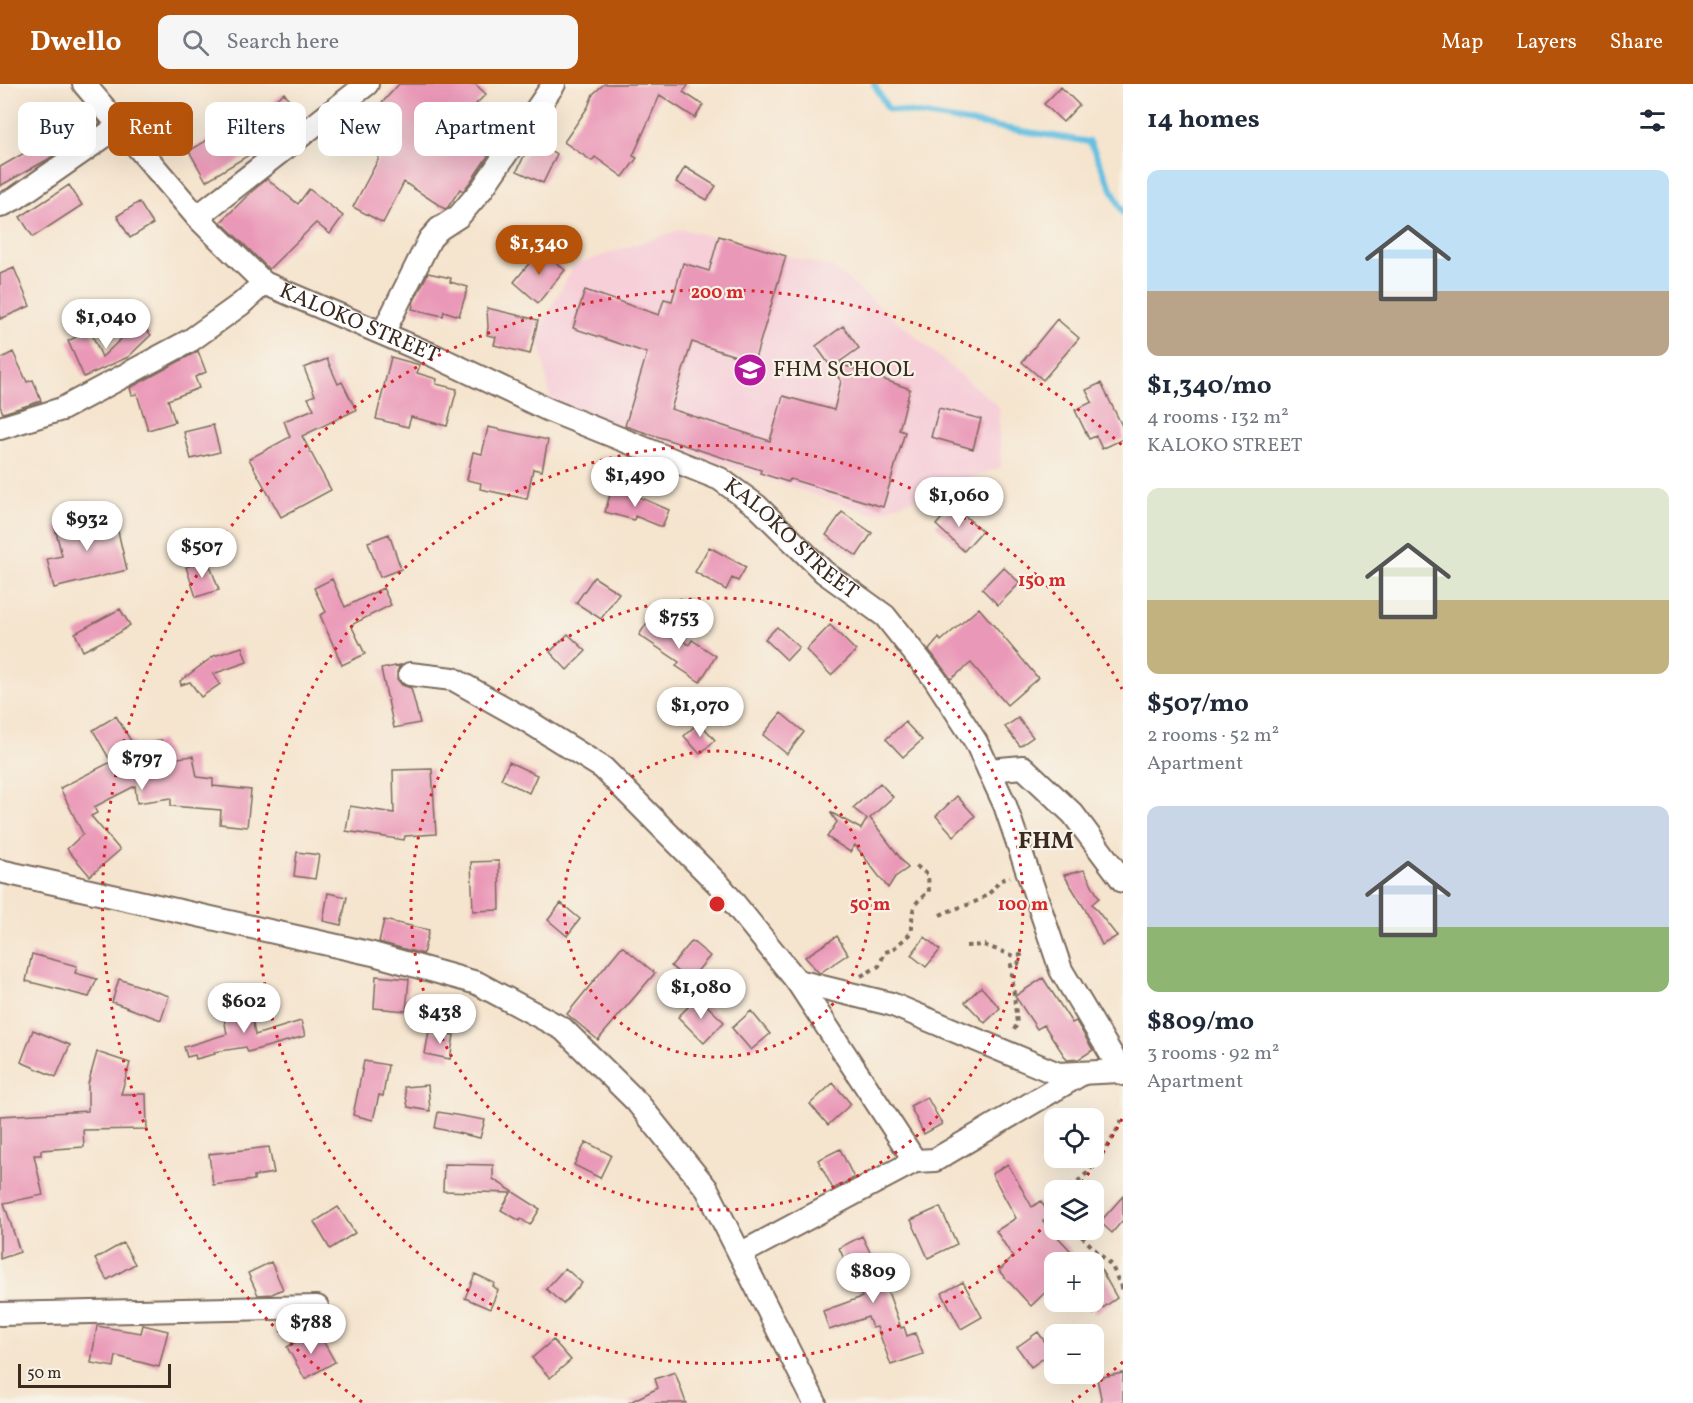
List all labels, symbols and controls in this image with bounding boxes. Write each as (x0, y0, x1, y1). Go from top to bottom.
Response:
search box (158, 15, 578, 69)
text: Dwello (30, 23, 122, 62)
icon: search (179, 26, 212, 59)
text: Search here (227, 27, 339, 58)
text: Map (1441, 28, 1483, 57)
text: Layers (1516, 28, 1577, 57)
text: Share (1610, 28, 1663, 57)
chip: Buy (18, 102, 96, 156)
chip: Rent (108, 102, 193, 156)
chip: Filters (205, 102, 306, 156)
chip: New (318, 102, 402, 156)
chip: Apartment (414, 102, 557, 156)
text: 14 homes (1147, 102, 1260, 138)
icon: filters (1636, 104, 1669, 137)
icon: home (1354, 209, 1462, 317)
pin: $1,340 (490, 225, 588, 276)
text: $1,340 (510, 230, 568, 258)
street label: KALOKO STREET (274, 276, 444, 372)
text: 200 m (691, 281, 743, 306)
pin: $1,040 (57, 299, 155, 350)
text: $1,040 (76, 304, 137, 332)
school or university icon: FHM SCHOOL (732, 352, 768, 388)
place label: FHM SCHOOL (773, 355, 914, 386)
text: $1,340/mo (1147, 368, 1272, 404)
text: 4 rooms · 132 m² (1147, 404, 1289, 432)
text: KALOKO STREET (1147, 432, 1302, 460)
pin: $1,490 (586, 457, 684, 508)
text: $1,490 (605, 462, 665, 490)
street label: KALOKO STREET (717, 471, 865, 607)
pin: $1,060 (910, 477, 1008, 528)
text: $1,060 (929, 482, 989, 510)
pin: $932 (51, 501, 123, 552)
text: $932 (66, 506, 108, 534)
icon: home (1354, 527, 1462, 635)
pin: $507 (166, 528, 238, 579)
text: $507 (181, 533, 223, 561)
text: 150 m (1018, 569, 1066, 594)
pin: $753 (643, 599, 715, 650)
text: $753 (659, 604, 699, 632)
text: $507/mo (1147, 686, 1249, 722)
pin: $1,070 (651, 687, 749, 738)
text: $1,070 (671, 692, 729, 720)
text: 2 rooms · 52 m² (1147, 722, 1279, 750)
pin: $797 (106, 740, 178, 791)
text: $797 (122, 745, 162, 773)
text: Apartment (1147, 750, 1243, 778)
district label: FHM (1018, 825, 1074, 859)
icon: home (1354, 845, 1462, 953)
text: 50 m (850, 893, 890, 918)
text: 100 m (998, 893, 1048, 918)
centre of rings (707, 894, 727, 914)
pin: $1,080 (652, 969, 750, 1020)
text: $1,080 (671, 974, 731, 1002)
pin: $602 (208, 983, 280, 1034)
text: $602 (222, 988, 266, 1016)
pin: $438 (404, 994, 476, 1045)
text: $438 (418, 999, 462, 1027)
text: $809/mo (1147, 1004, 1254, 1040)
text: 3 rooms · 92 m² (1147, 1040, 1279, 1068)
text: Apartment (1147, 1068, 1243, 1096)
map controls (1044, 1108, 1104, 1384)
button: locate (1044, 1108, 1104, 1168)
button: layers (1044, 1180, 1104, 1240)
button: + (1044, 1252, 1104, 1312)
pin: $809 (837, 1253, 909, 1304)
text: $809 (850, 1258, 896, 1286)
pin: $788 (275, 1304, 347, 1355)
text: $788 (290, 1309, 332, 1337)
button: − (1044, 1324, 1104, 1384)
scale bar (18, 1361, 171, 1388)
text: 50 m (27, 1363, 61, 1385)

